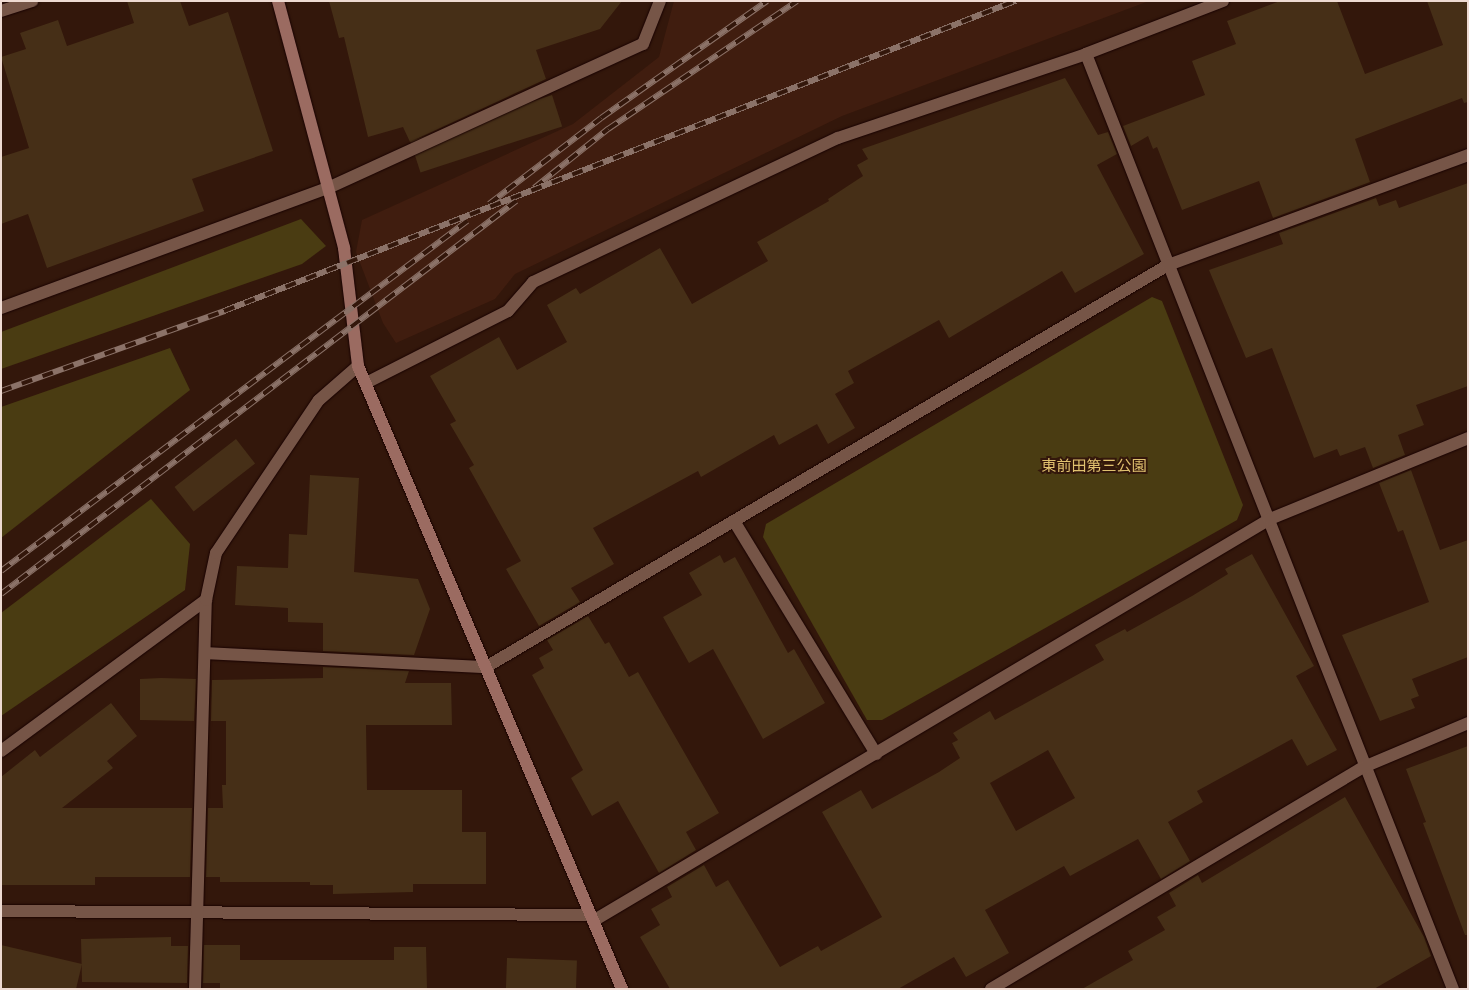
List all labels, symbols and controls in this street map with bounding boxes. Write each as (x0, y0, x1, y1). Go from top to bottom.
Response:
park label: 東前田第三公園 (1042, 457, 1146, 475)

